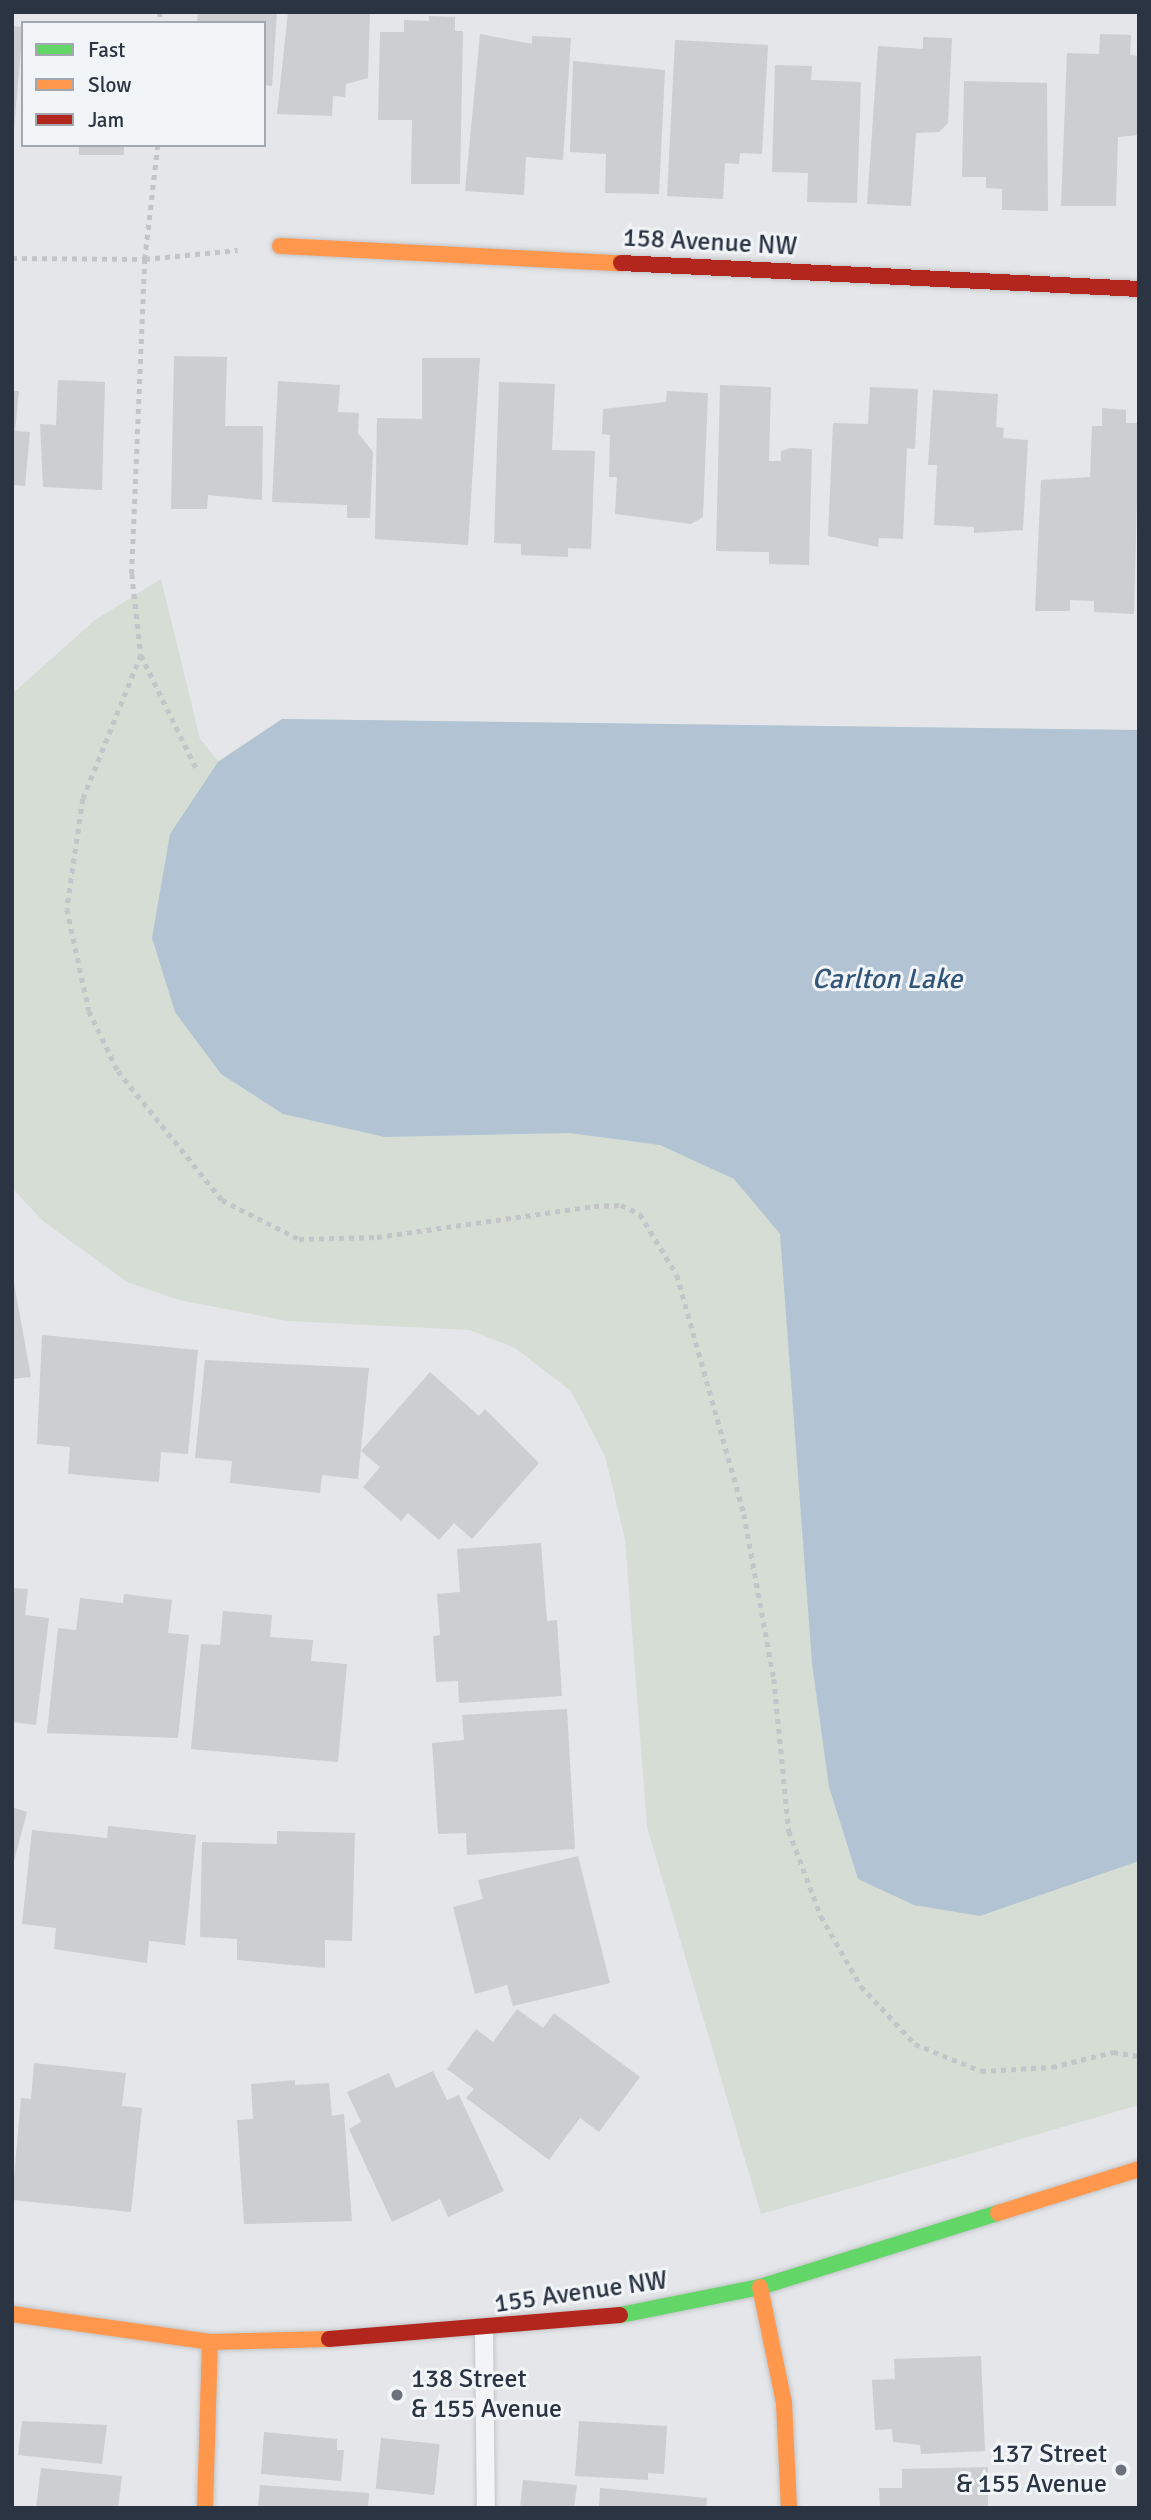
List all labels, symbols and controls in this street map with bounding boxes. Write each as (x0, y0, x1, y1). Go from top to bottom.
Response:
legend (21, 21, 266, 147)
text: Fast (88, 37, 125, 63)
text: Slow (88, 72, 132, 98)
text: Jam (88, 107, 124, 133)
street label: 158 Avenue NW (622, 223, 798, 263)
water label: Carlton Lake (812, 962, 962, 996)
street label: 155 Avenue NW (492, 2265, 670, 2321)
place label: 138 Street & 155 Avenue (411, 2364, 562, 2426)
marker: 138 Street & 155 Avenue (389, 2387, 405, 2403)
place label: 137 Street & 155 Avenue (956, 2439, 1107, 2500)
marker: 137 Street & 155 Avenue (1113, 2462, 1129, 2478)

